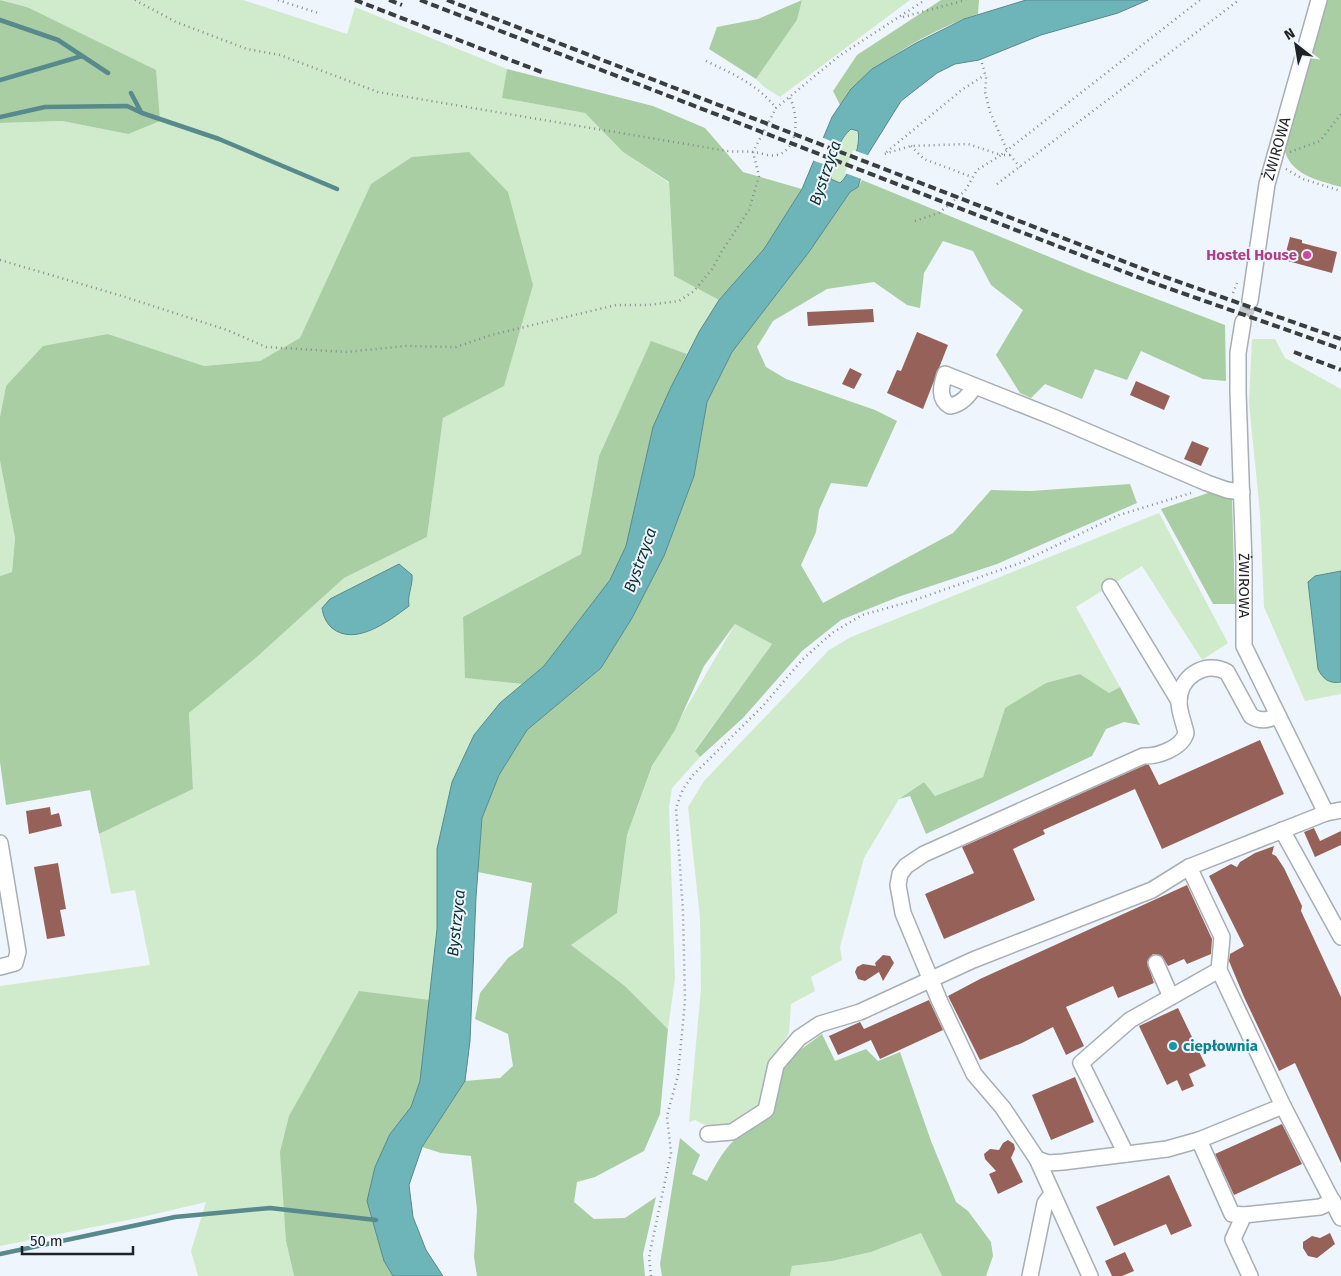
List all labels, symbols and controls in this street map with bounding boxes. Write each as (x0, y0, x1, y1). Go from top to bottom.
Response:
north arrow (1271, 20, 1321, 70)
text: N (1281, 25, 1298, 44)
street label: ŻWIROWA (1259, 115, 1295, 182)
water label: Bystrzyca (805, 138, 845, 208)
place label: Hostel House (1206, 246, 1297, 264)
marker: Hostel House (1301, 249, 1313, 261)
water label: Bystrzyca (620, 525, 660, 595)
street label: ŻWIROWA (1235, 553, 1253, 618)
water label: Bystrzyca (443, 889, 469, 957)
place label: ciepłownia (1183, 1037, 1258, 1055)
marker: ciepłownia (1167, 1040, 1179, 1052)
scale bar (22, 1224, 134, 1256)
text: 50 m (30, 1232, 63, 1250)

